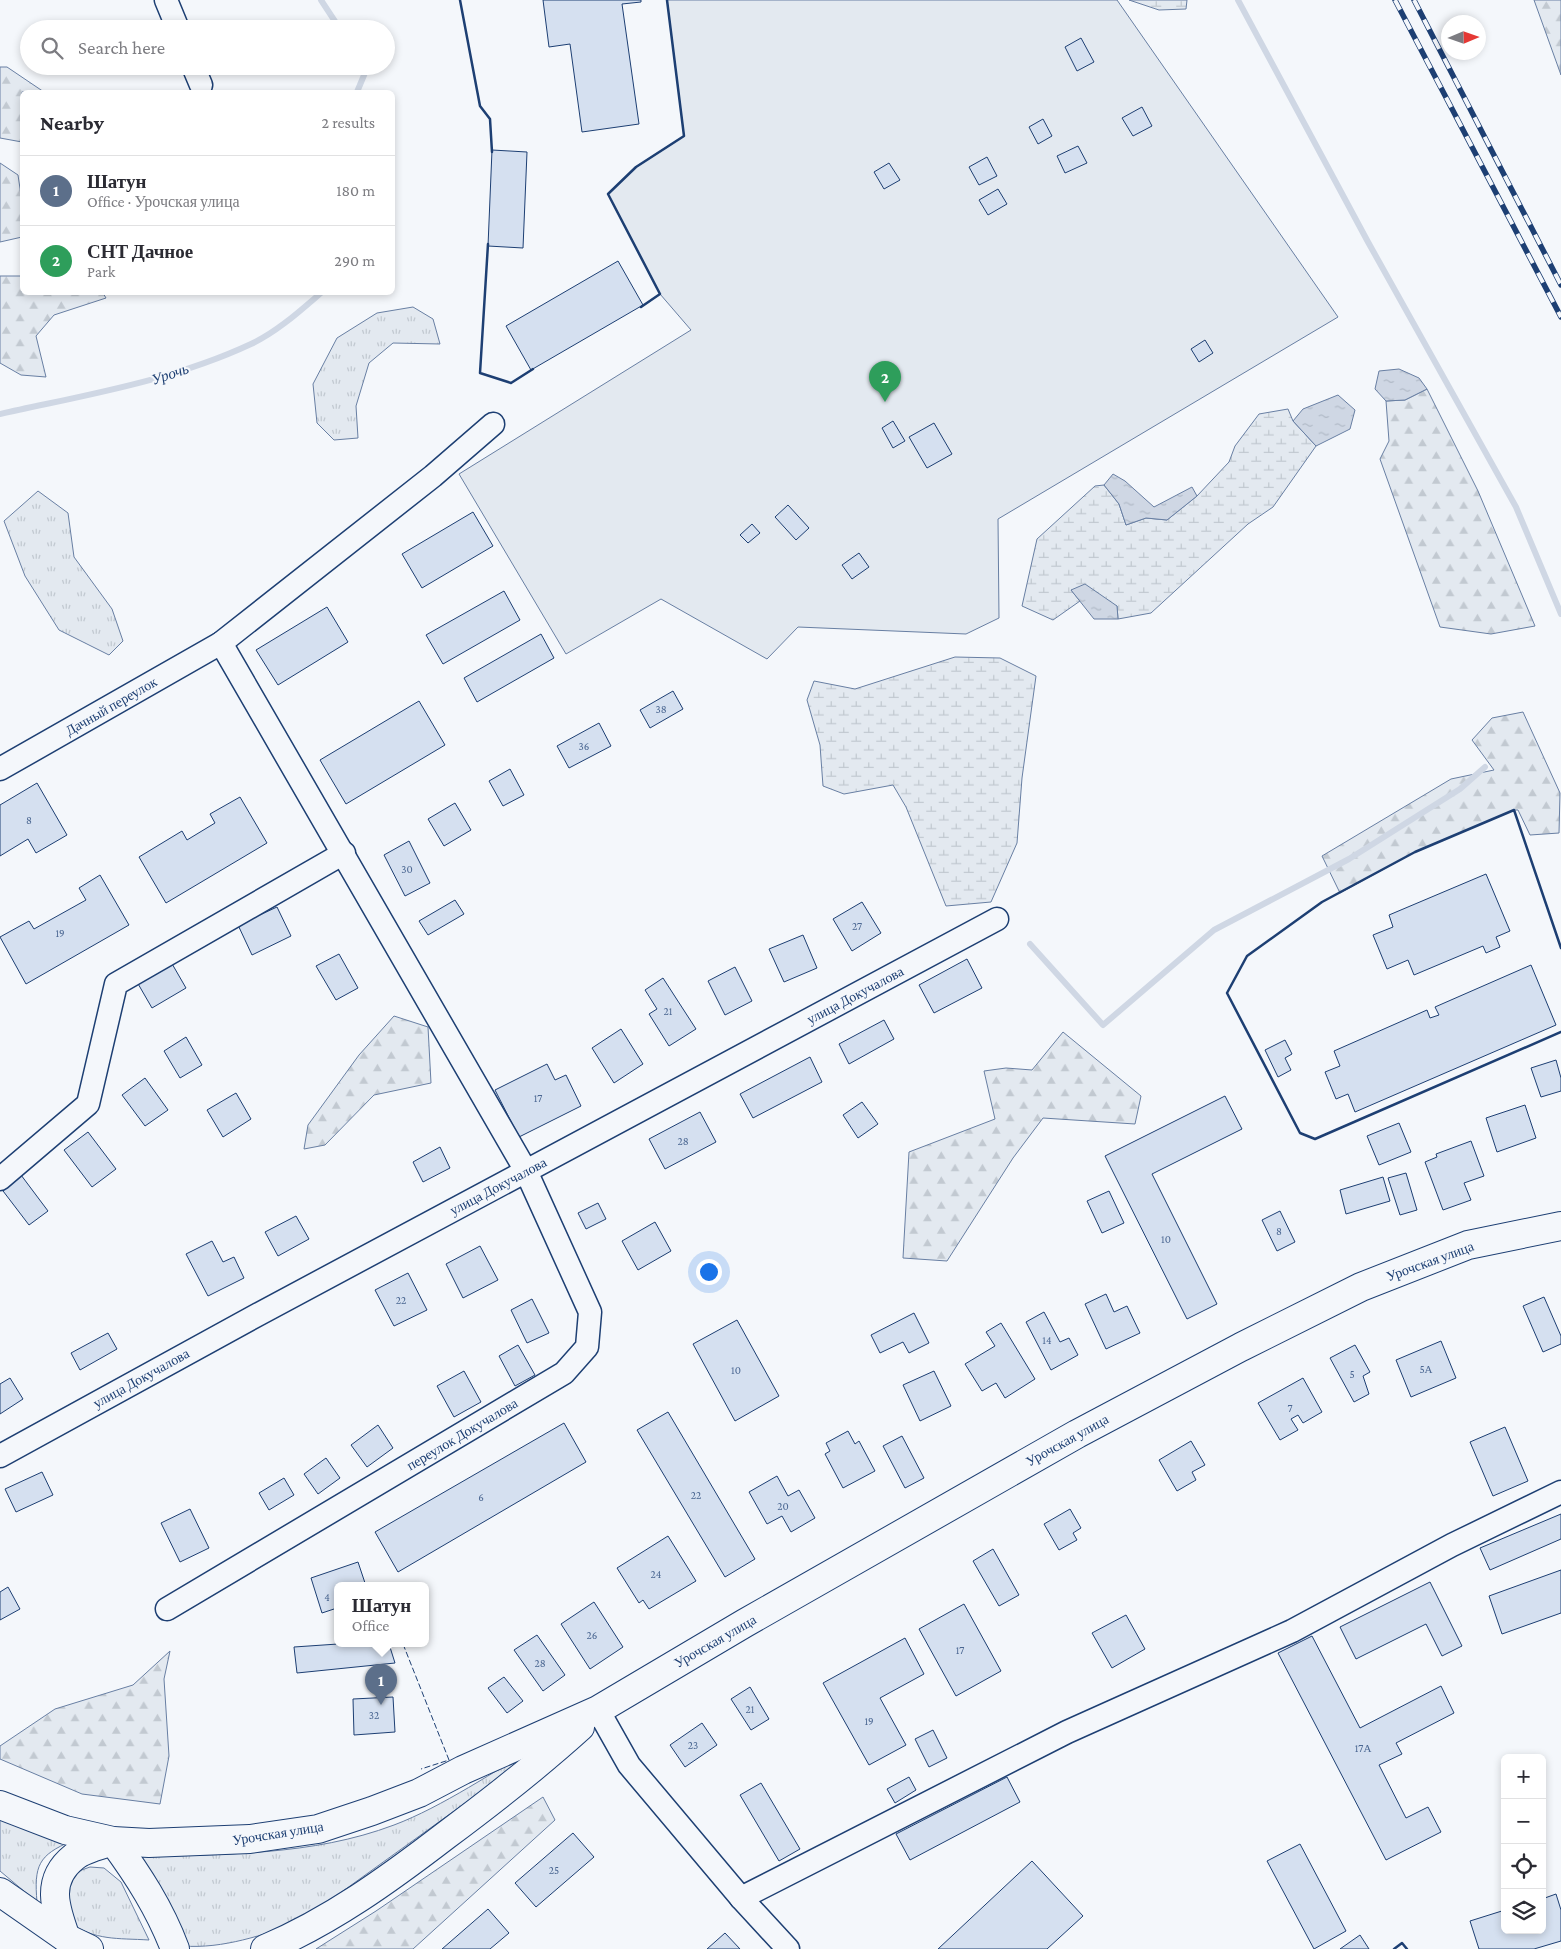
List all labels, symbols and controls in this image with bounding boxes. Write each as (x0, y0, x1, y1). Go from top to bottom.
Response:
north arrow (1441, 15, 1486, 60)
search box (20, 20, 395, 75)
icon: search (38, 34, 66, 62)
text: Search here (78, 37, 165, 58)
text: Nearby (40, 111, 104, 135)
text: 2 results (322, 114, 375, 131)
text: Шатун (87, 171, 146, 192)
text: 1 (53, 182, 59, 199)
text: 180 m (336, 182, 375, 199)
text: Office · Урочская улица (87, 193, 240, 210)
text: СНТ Дачное (87, 241, 193, 262)
text: 2 (52, 252, 60, 269)
text: 290 m (334, 252, 375, 269)
text: Park (87, 263, 115, 280)
water label: Урочь (149, 360, 191, 388)
pin: 2 (869, 361, 901, 402)
street label: Дачный переулок (62, 673, 160, 739)
house number: 38 (655, 703, 667, 715)
house number: 36 (579, 740, 589, 752)
house number: 8 (26, 814, 32, 826)
house number: 30 (401, 863, 413, 875)
house number: 27 (852, 920, 862, 932)
house number: 19 (55, 927, 65, 939)
street label: улица Докучалова (804, 962, 907, 1027)
house number: 21 (664, 1005, 673, 1017)
house number: 17 (534, 1092, 542, 1104)
house number: 28 (677, 1135, 689, 1147)
street label: улица Докучалова (447, 1153, 550, 1218)
house number: 8 (1276, 1225, 1282, 1237)
house number: 10 (1161, 1233, 1171, 1245)
street label: Урочская улица (1384, 1237, 1477, 1284)
your location (696, 1259, 722, 1285)
house number: 22 (396, 1294, 406, 1306)
house number: 14 (1042, 1334, 1052, 1346)
street label: улица Докучалова (90, 1345, 193, 1411)
house number: 5А (1419, 1363, 1433, 1375)
house number: 10 (731, 1364, 741, 1376)
house number: 5 (1349, 1368, 1355, 1380)
street label: переулок Докучалова (404, 1394, 521, 1473)
house number: 7 (1287, 1402, 1293, 1414)
street label: Урочская улица (1023, 1410, 1112, 1469)
house number: 22 (691, 1489, 701, 1501)
house number: 6 (478, 1491, 484, 1503)
house number: 20 (777, 1500, 789, 1512)
house number: 24 (651, 1568, 662, 1580)
popup (334, 1582, 429, 1647)
house number: 4 (324, 1591, 330, 1603)
text: Шатун (352, 1595, 411, 1616)
street label: Урочская улица (671, 1611, 760, 1671)
text: Office (352, 1617, 389, 1634)
house number: 26 (587, 1629, 597, 1641)
house number: 17 (956, 1644, 964, 1656)
house number: 28 (534, 1657, 546, 1669)
pin: 1 (365, 1664, 397, 1705)
house number: 21 (746, 1703, 755, 1715)
house number: 32 (369, 1709, 379, 1721)
house number: 19 (864, 1715, 874, 1727)
house number: 23 (688, 1739, 698, 1751)
house number: 17А (1355, 1742, 1371, 1754)
map controls (1501, 1754, 1546, 1934)
button: + (1501, 1754, 1546, 1799)
button: − (1501, 1799, 1546, 1844)
street label: Урочская улица (231, 1818, 325, 1848)
button: locate (1501, 1844, 1546, 1889)
house number: 25 (549, 1864, 559, 1876)
button: layers (1501, 1889, 1546, 1934)

